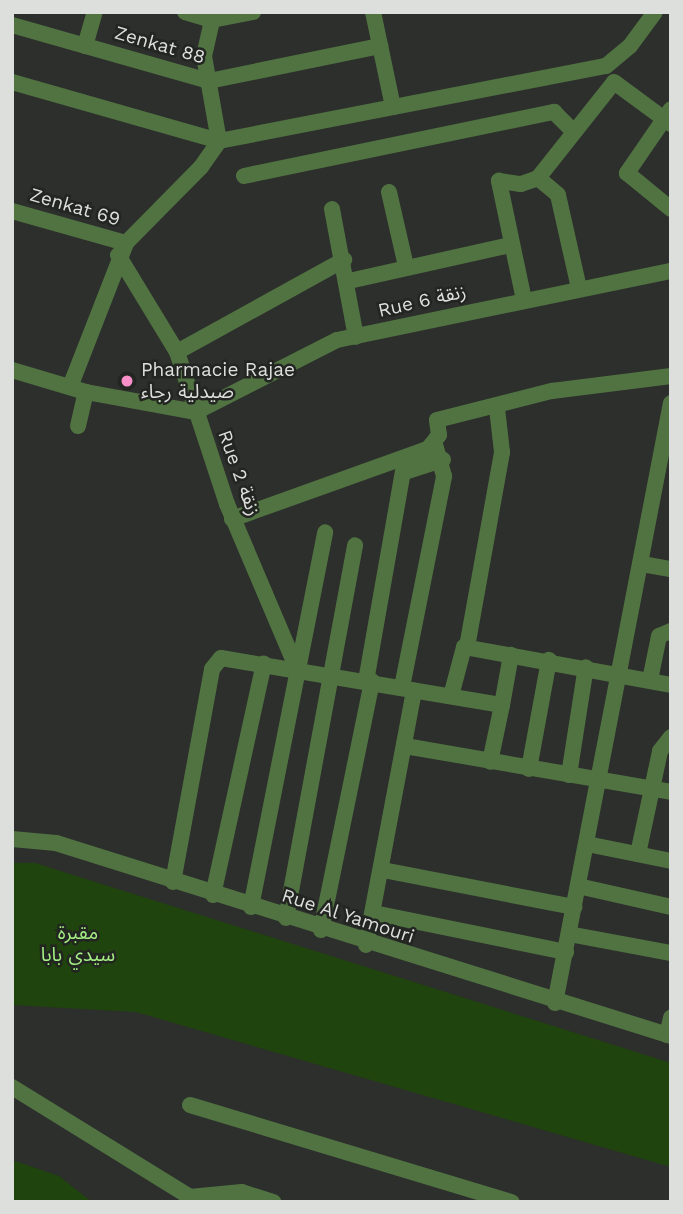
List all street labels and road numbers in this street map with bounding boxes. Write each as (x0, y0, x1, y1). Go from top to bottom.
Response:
street label: Zenkat 88 (112, 21, 208, 69)
street label: Zenkat 69 (27, 183, 123, 231)
street label: Rue 6 زنقة (376, 280, 468, 322)
street label: Rue 2 زنقة (213, 427, 265, 519)
street label: Rue Al Yamouri (278, 883, 418, 949)

